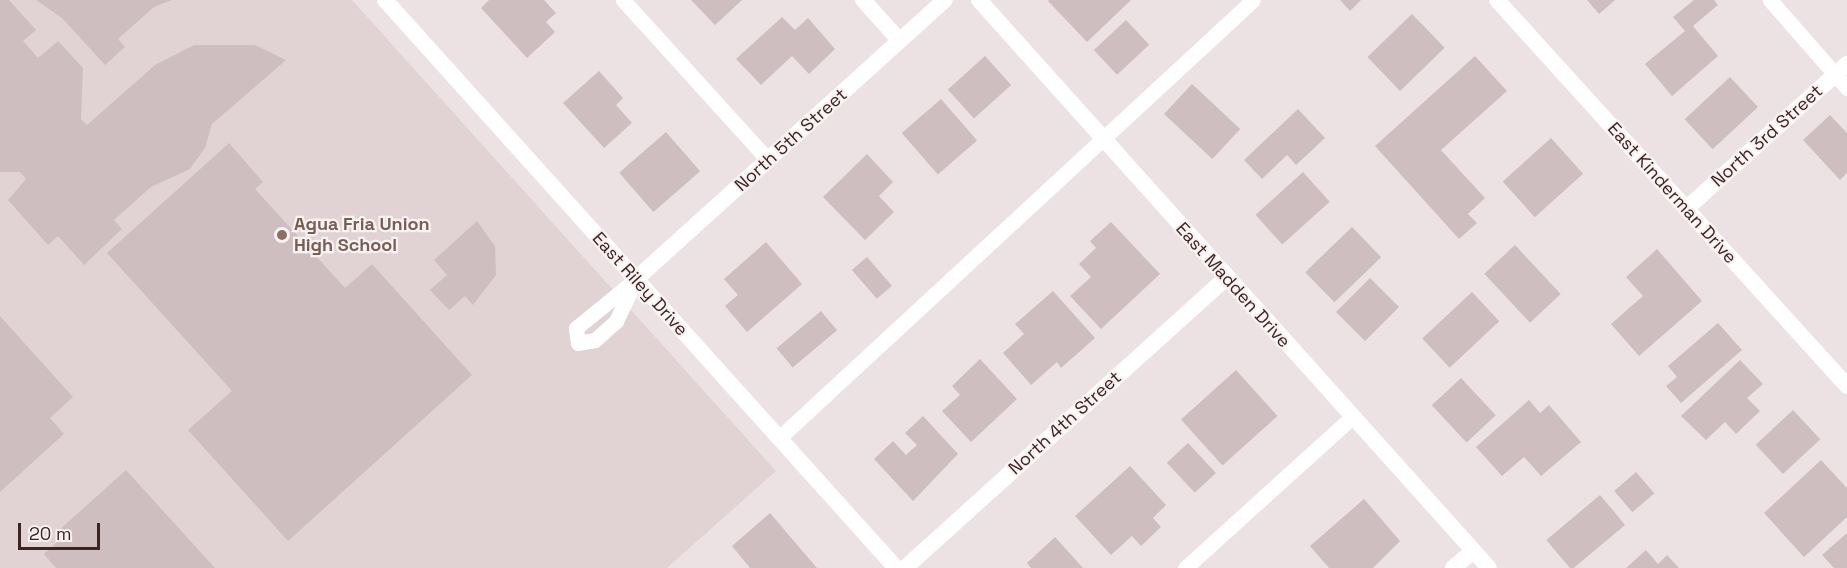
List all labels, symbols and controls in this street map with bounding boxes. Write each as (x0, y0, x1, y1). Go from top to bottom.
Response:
street label: North 3rd Street (1707, 80, 1827, 192)
street label: North 5th Street (730, 84, 852, 196)
street label: East Kinderman Drive (1603, 118, 1741, 268)
place label: Agua Fria Union High School (294, 214, 430, 256)
street label: East Madden Drive (1171, 218, 1295, 352)
marker: Agua Fria Union High School (275, 228, 289, 242)
street label: East Riley Drive (588, 228, 692, 340)
street label: North 4th Street (1004, 367, 1126, 479)
scale bar (21, 511, 104, 549)
text: 20 m (29, 522, 72, 545)

